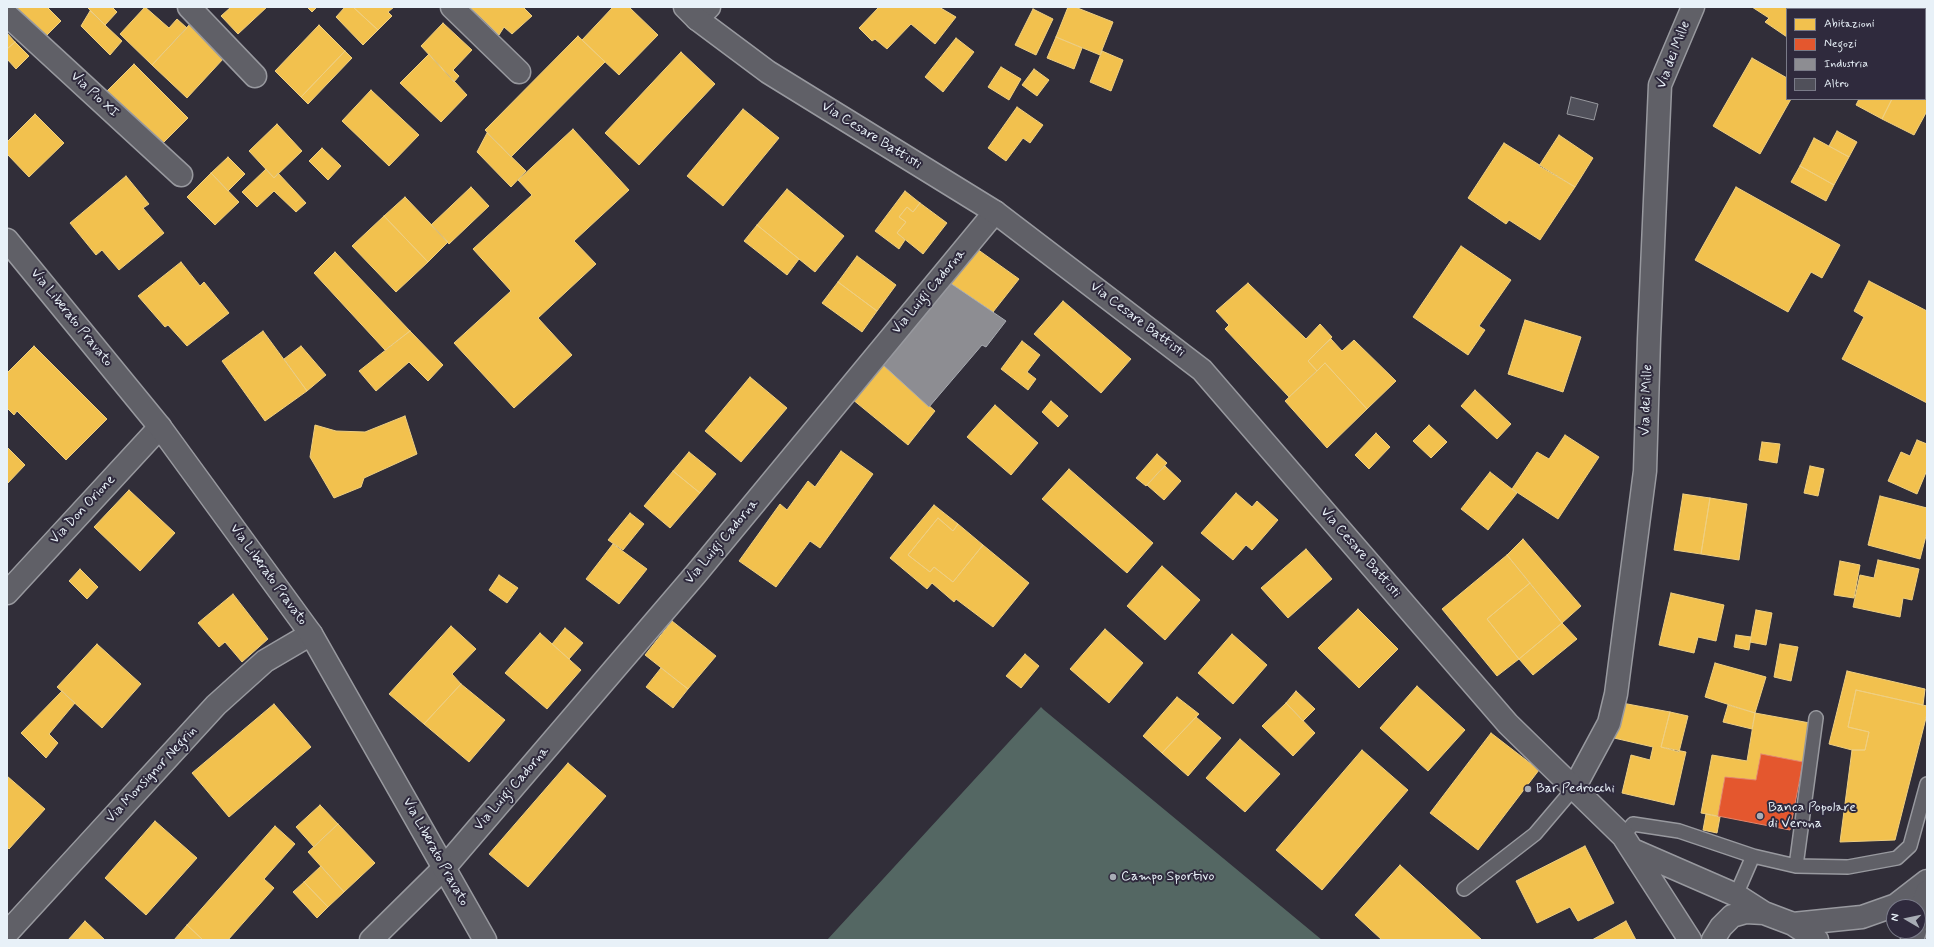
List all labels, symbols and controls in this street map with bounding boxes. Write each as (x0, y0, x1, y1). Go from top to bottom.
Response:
legend (1786, 8, 1926, 100)
text: Abitazioni (1824, 16, 1875, 32)
street label: Via dei Mille (1653, 19, 1695, 91)
text: Negozi (1824, 36, 1857, 52)
text: Industria (1824, 56, 1868, 72)
street label: Via Pio XI (66, 69, 122, 121)
text: Altro (1824, 76, 1849, 92)
street label: Via Cesare Battisti (818, 98, 924, 174)
street label: Via Luigi Cadorna (888, 246, 970, 338)
street label: Via Liberato Pravato (26, 266, 116, 370)
street label: Via Cesare Battisti (1086, 279, 1188, 361)
street label: Via dei Mille (1637, 364, 1657, 436)
street label: Via Don Orione (47, 472, 119, 548)
street label: Via Luigi Cadorna (681, 496, 763, 588)
street label: Via Cesare Battisti (1316, 504, 1404, 602)
street label: Via Liberato Pravato (226, 521, 310, 629)
street label: Via Monsignor Negrin (103, 723, 201, 827)
street label: Via Luigi Cadorna (471, 743, 553, 835)
place label: Bar Pedrocchi (1536, 781, 1615, 797)
marker: Bar Pedrocchi (1523, 784, 1533, 794)
street label: Via Liberato Pravato (398, 795, 472, 909)
place label: Banca Popolare di Verona (1768, 800, 1856, 832)
marker: Banca Popolare di Verona (1755, 811, 1765, 821)
place label: Campo Sportivo (1121, 869, 1214, 885)
marker: Campo Sportivo (1108, 872, 1118, 882)
north arrow (1886, 899, 1926, 939)
text: N (1888, 913, 1903, 922)

